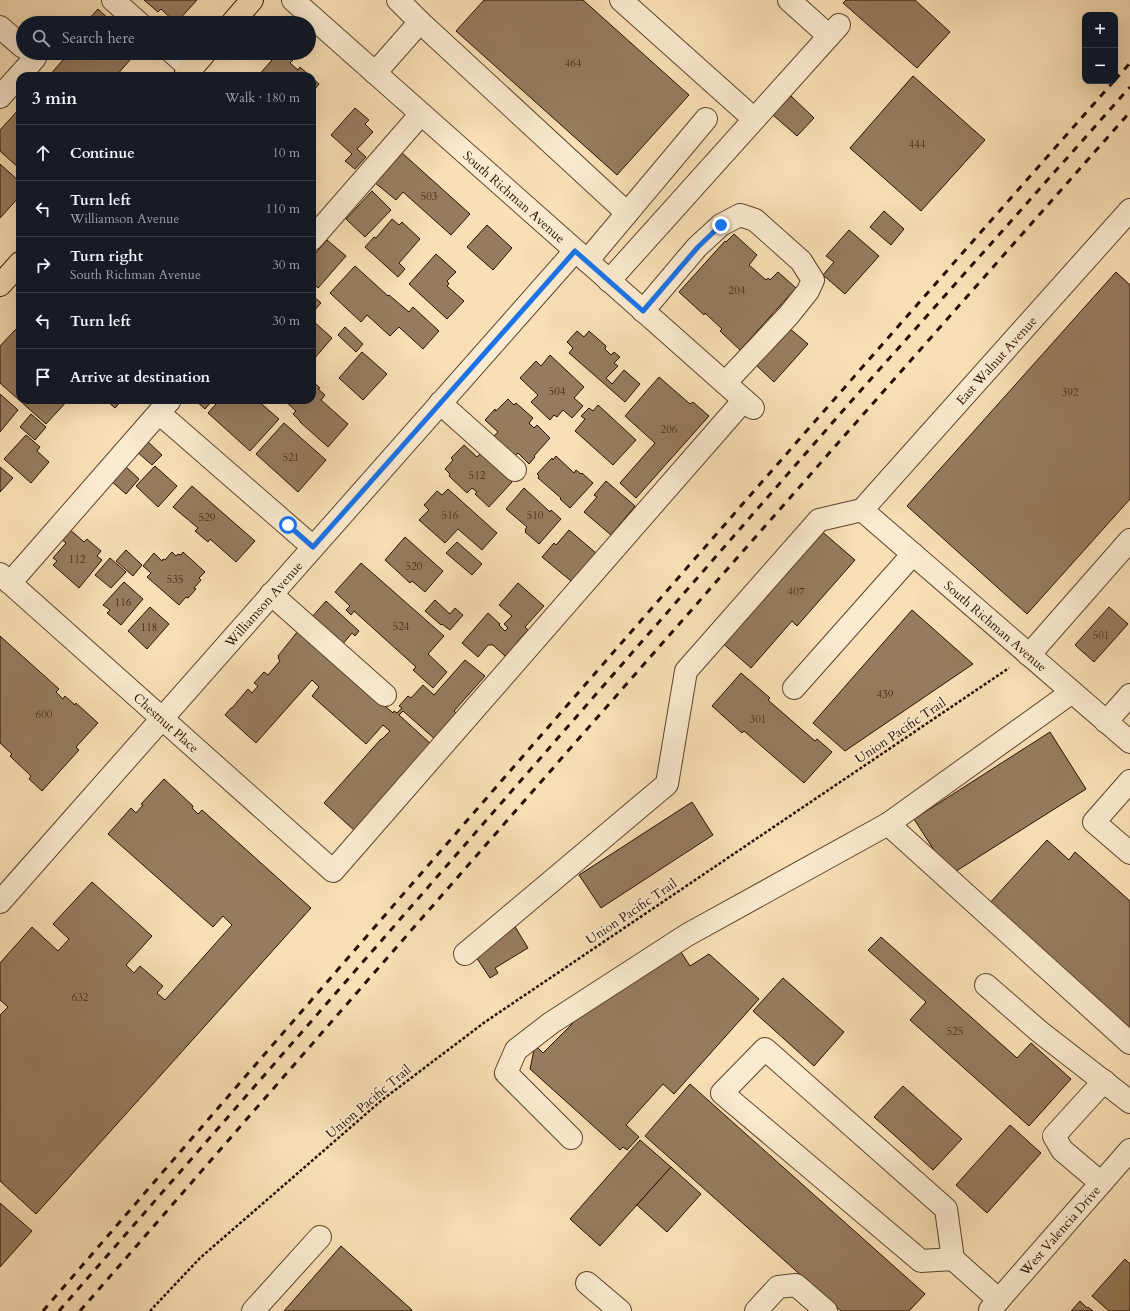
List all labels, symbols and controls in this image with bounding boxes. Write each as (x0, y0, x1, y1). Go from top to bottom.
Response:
map controls (1082, 12, 1118, 84)
button: + (1082, 12, 1118, 48)
search box (16, 16, 316, 60)
icon: search (30, 27, 52, 49)
text: Search here (62, 28, 135, 48)
button: − (1082, 48, 1118, 84)
house number: 464 (565, 56, 582, 71)
text: 3 min (32, 87, 77, 110)
text: Walk · 180 m (225, 89, 300, 107)
house number: 444 (909, 137, 926, 152)
icon: ahead (32, 142, 54, 164)
text: Continue (70, 143, 135, 163)
text: 10 m (272, 144, 300, 162)
street label: South Richman Avenue (459, 147, 569, 247)
house number: 503 (421, 189, 438, 204)
text: Turn left (70, 190, 131, 210)
icon: left (32, 198, 54, 220)
text: 110 m (266, 200, 300, 218)
text: Williamson Avenue (70, 210, 179, 228)
route end (712, 216, 730, 234)
text: Turn right (70, 246, 143, 266)
icon: right (32, 254, 54, 276)
text: 30 m (272, 256, 300, 274)
text: South Richman Avenue (70, 266, 201, 284)
house number: 204 (729, 283, 746, 298)
icon: left (32, 310, 54, 332)
text: Turn left (70, 311, 131, 331)
text: 30 m (272, 312, 300, 330)
street label: East Walnut Avenue (952, 312, 1041, 409)
icon: arrive (32, 366, 54, 388)
text: Arrive at destination (70, 367, 210, 387)
house number: 504 (549, 384, 566, 399)
house number: 392 (1062, 385, 1079, 400)
house number: 206 (661, 422, 678, 437)
house number: 521 (283, 450, 299, 465)
house number: 512 (469, 468, 486, 483)
house number: 516 (442, 508, 459, 523)
house number: 510 (527, 508, 544, 523)
house number: 529 (199, 510, 216, 525)
route start (279, 516, 297, 534)
house number: 112 (69, 552, 86, 567)
street label: Williamson Avenue (221, 557, 307, 652)
house number: 520 (406, 559, 423, 574)
house number: 535 (167, 572, 183, 587)
street label: South Richman Avenue (940, 577, 1051, 676)
house number: 407 (788, 584, 805, 599)
house number: 116 (115, 595, 132, 610)
house number: 524 (393, 619, 410, 634)
house number: 118 (141, 620, 157, 635)
house number: 501 (1093, 628, 1109, 643)
house number: 439 (877, 687, 894, 702)
street label: Chestnut Place (129, 689, 202, 757)
street label: Union Pacific Trail (852, 693, 950, 768)
house number: 600 (36, 707, 53, 722)
house number: 301 (750, 712, 766, 727)
street label: Union Pacific Trail (583, 874, 681, 949)
house number: 632 (72, 990, 89, 1005)
house number: 525 (947, 1024, 963, 1039)
street label: Union Pacific Trail (322, 1060, 416, 1143)
street label: West Valencia Drive (1016, 1182, 1105, 1281)

